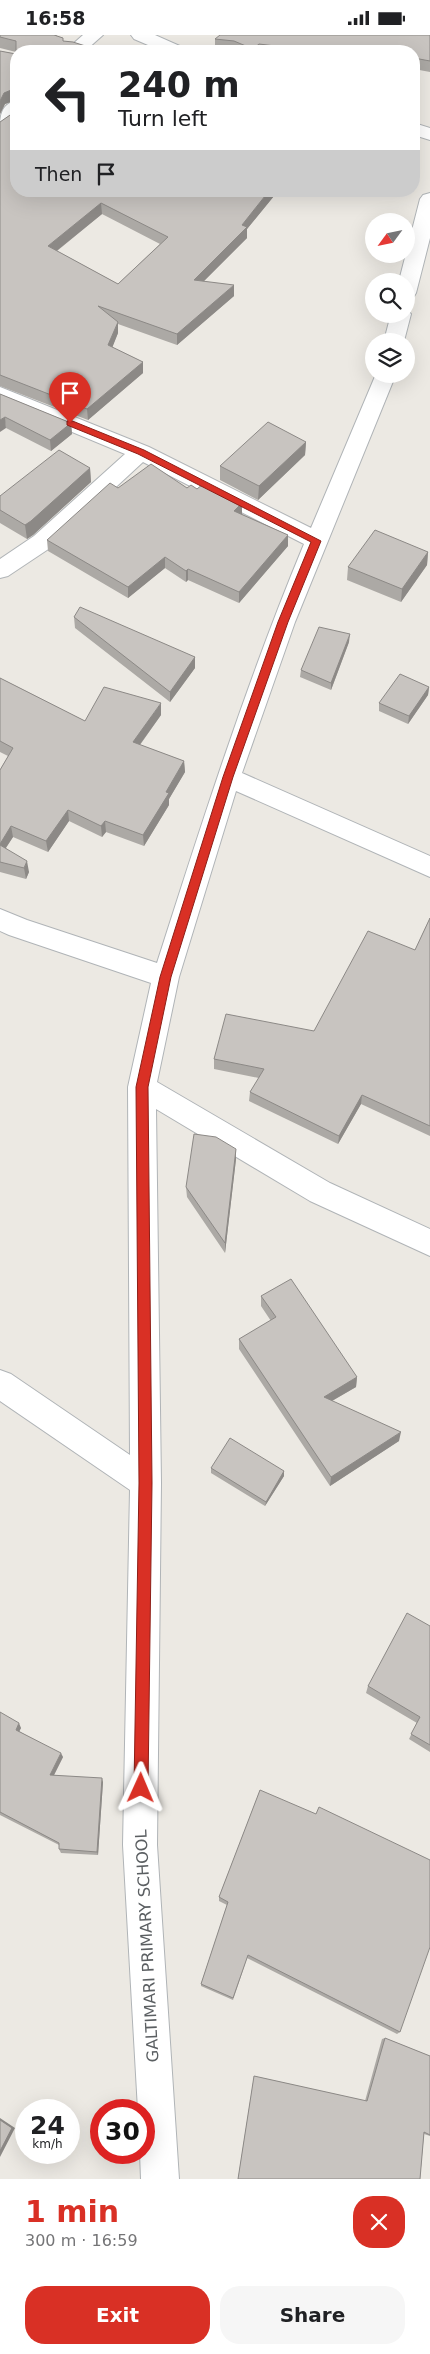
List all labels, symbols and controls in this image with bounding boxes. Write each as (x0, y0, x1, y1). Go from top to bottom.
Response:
text: 16:58 (25, 7, 85, 29)
icon: left (35, 65, 100, 130)
text: 240 m (118, 65, 240, 105)
text: Turn left (118, 106, 207, 131)
icon: arrive (92, 160, 120, 188)
text: Then (35, 163, 82, 185)
north arrow (365, 213, 415, 263)
map controls (365, 213, 415, 383)
button: search (365, 273, 415, 323)
button: layers (365, 333, 415, 383)
pin (49, 372, 91, 423)
icon: arrive (56, 379, 84, 407)
position arrow (114, 1761, 166, 1813)
street label: GALTIMARI PRIMARY SCHOOL (131, 1829, 163, 2063)
speed limit sign: 30 (90, 2099, 155, 2164)
text: 24 (30, 2111, 65, 2140)
text: km/h (32, 2137, 63, 2151)
text: 1 min (25, 2194, 119, 2229)
button: close (353, 2196, 405, 2248)
text: 300 m · 16:59 (25, 2231, 138, 2250)
button: Exit (25, 2286, 210, 2344)
button: Share (220, 2286, 405, 2344)

